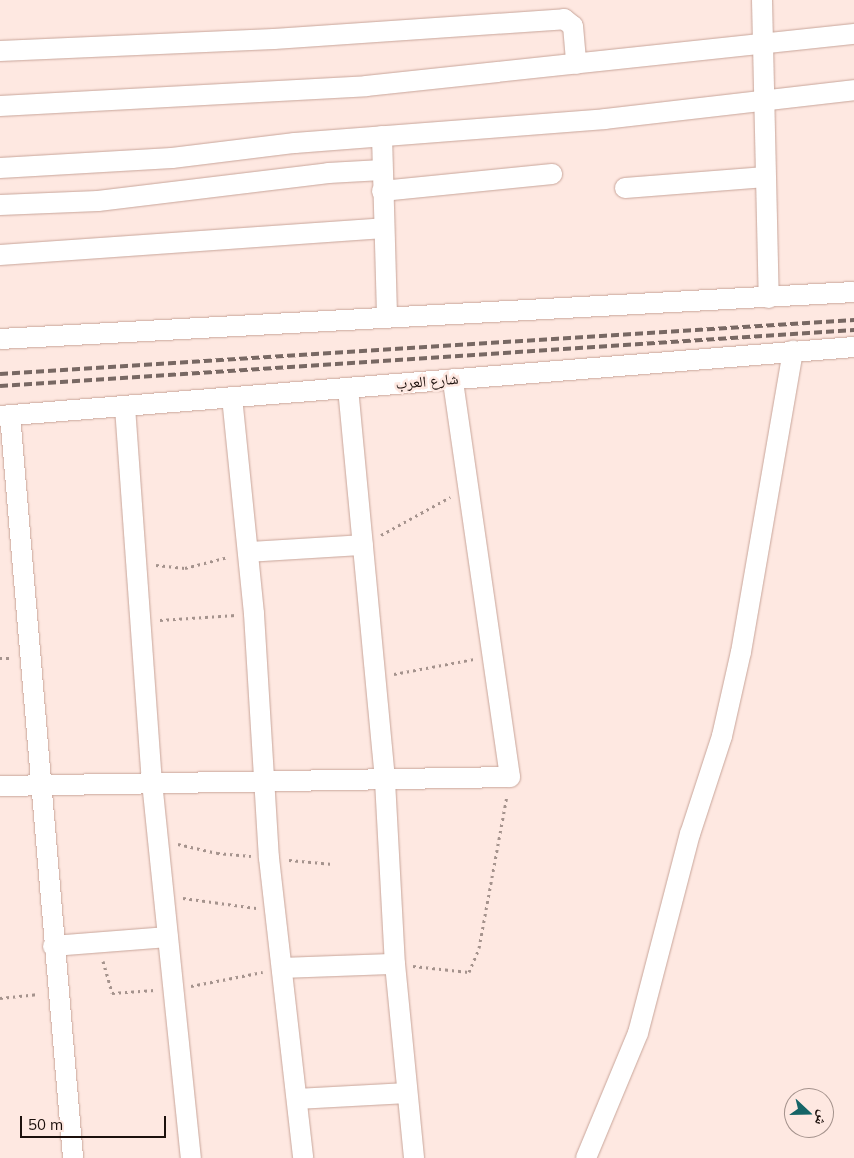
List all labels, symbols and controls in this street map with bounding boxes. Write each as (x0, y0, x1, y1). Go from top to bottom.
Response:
street label: شارع العرب (395, 369, 459, 393)
north arrow (784, 1088, 834, 1138)
scale bar (22, 1106, 169, 1138)
text: ش (811, 1108, 833, 1128)
text: 50 m (28, 1115, 63, 1134)

